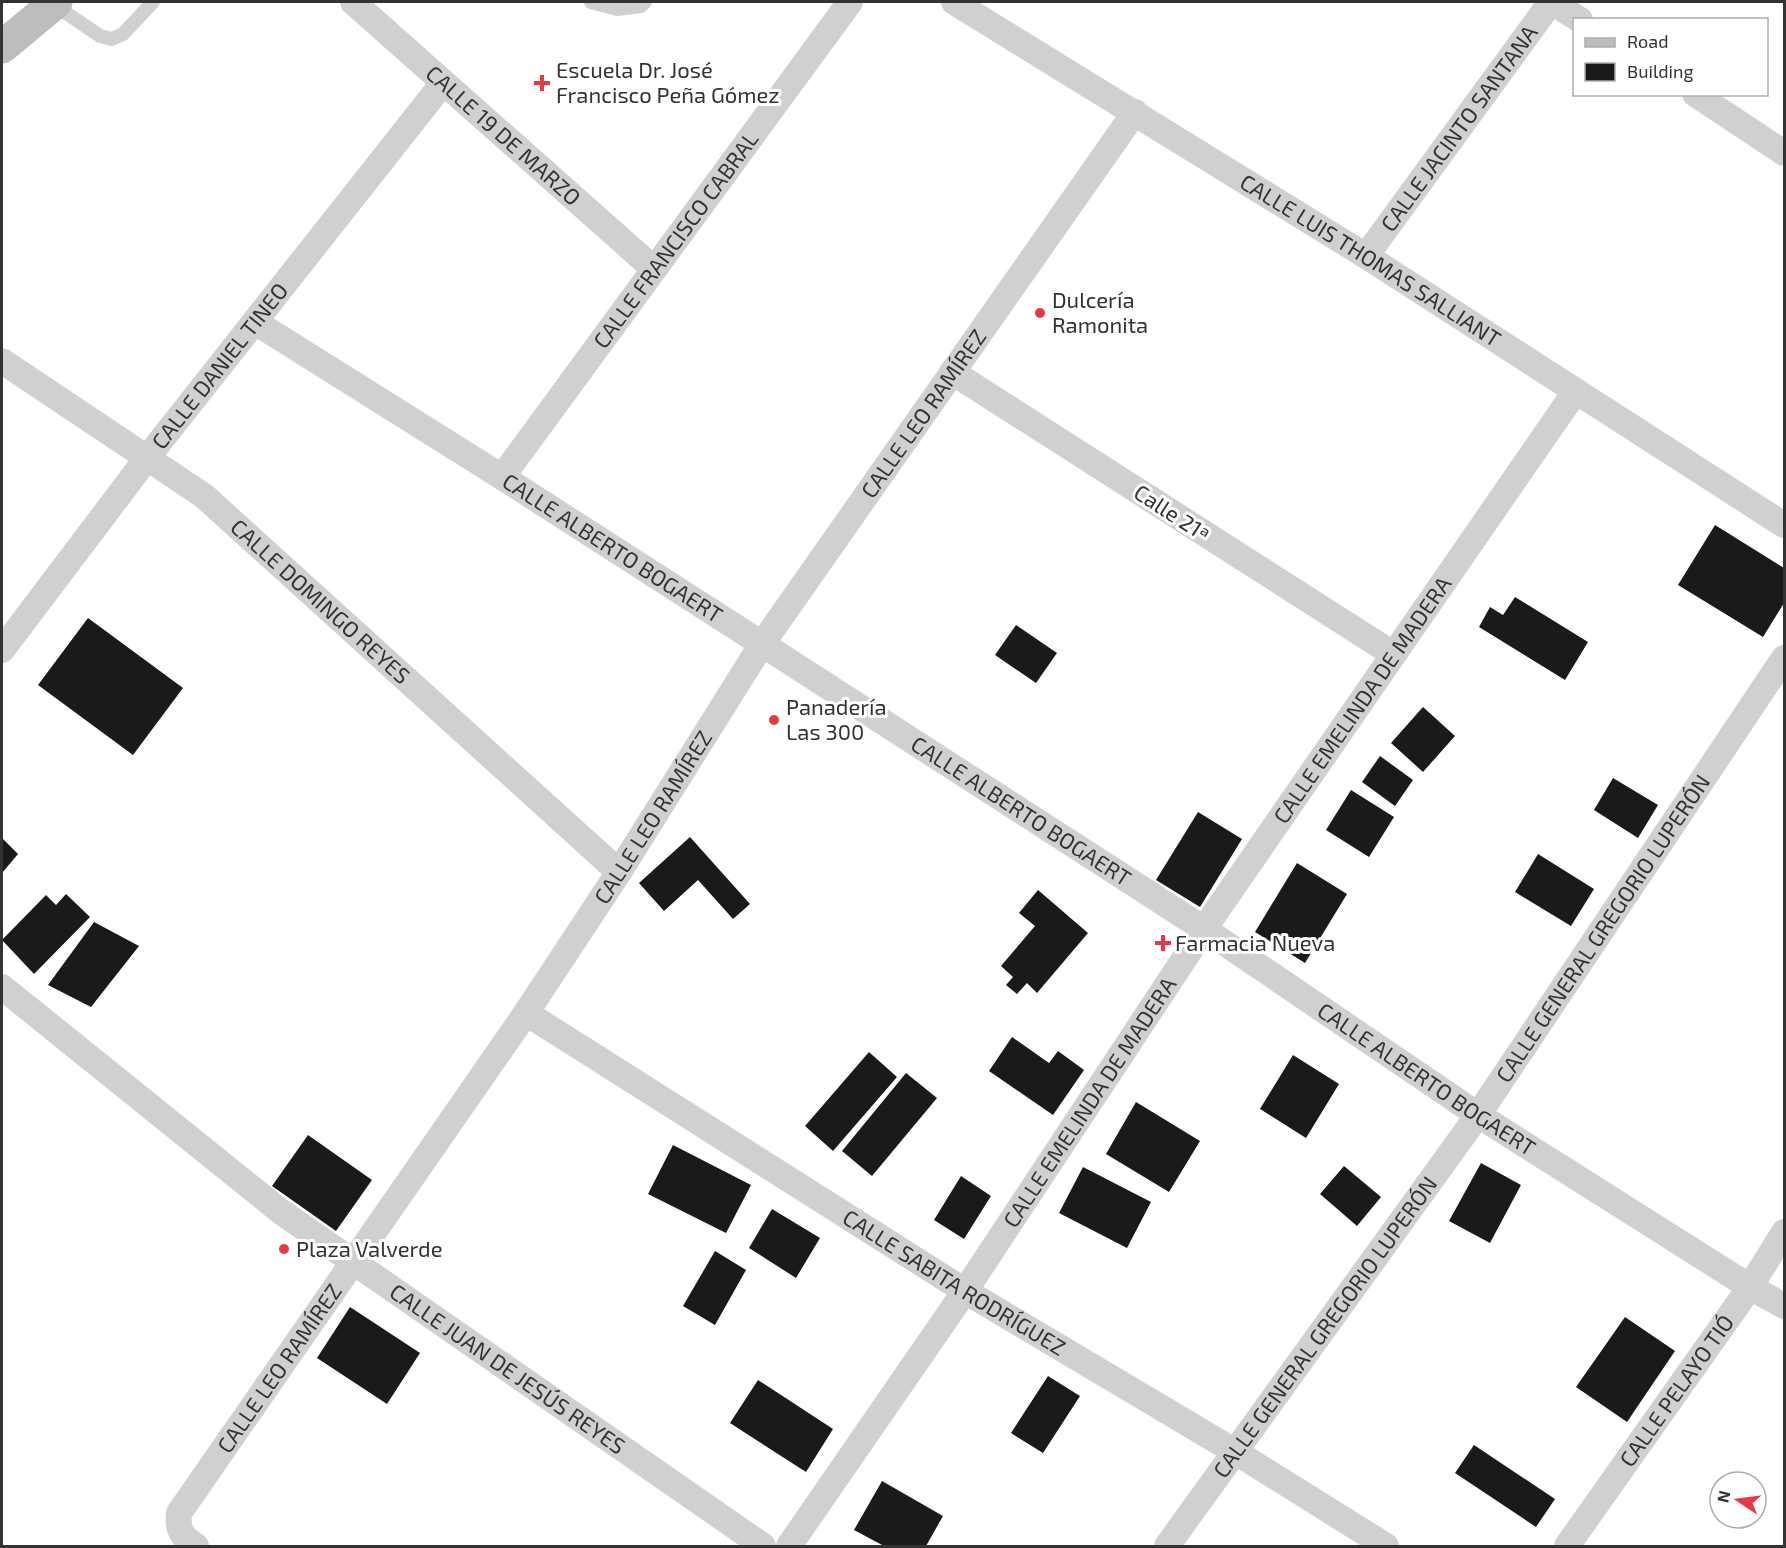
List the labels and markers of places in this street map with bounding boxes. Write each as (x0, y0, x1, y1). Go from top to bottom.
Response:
place label: Escuela Dr. José Francisco Peña Gómez (556, 56, 780, 107)
marker: Escuela Dr. José Francisco Peña Gómez (533, 74, 551, 92)
place label: Dulcería Ramonita (1052, 286, 1148, 337)
marker: Dulcería Ramonita (1033, 306, 1047, 320)
place label: Panadería Las 300 (786, 693, 887, 744)
marker: Panadería Las 300 (767, 713, 781, 727)
place label: Farmacia Nueva (1175, 929, 1335, 955)
marker: Farmacia Nueva (1156, 936, 1170, 950)
place label: Plaza Valverde (296, 1235, 443, 1261)
marker: Plaza Valverde (277, 1242, 291, 1256)

